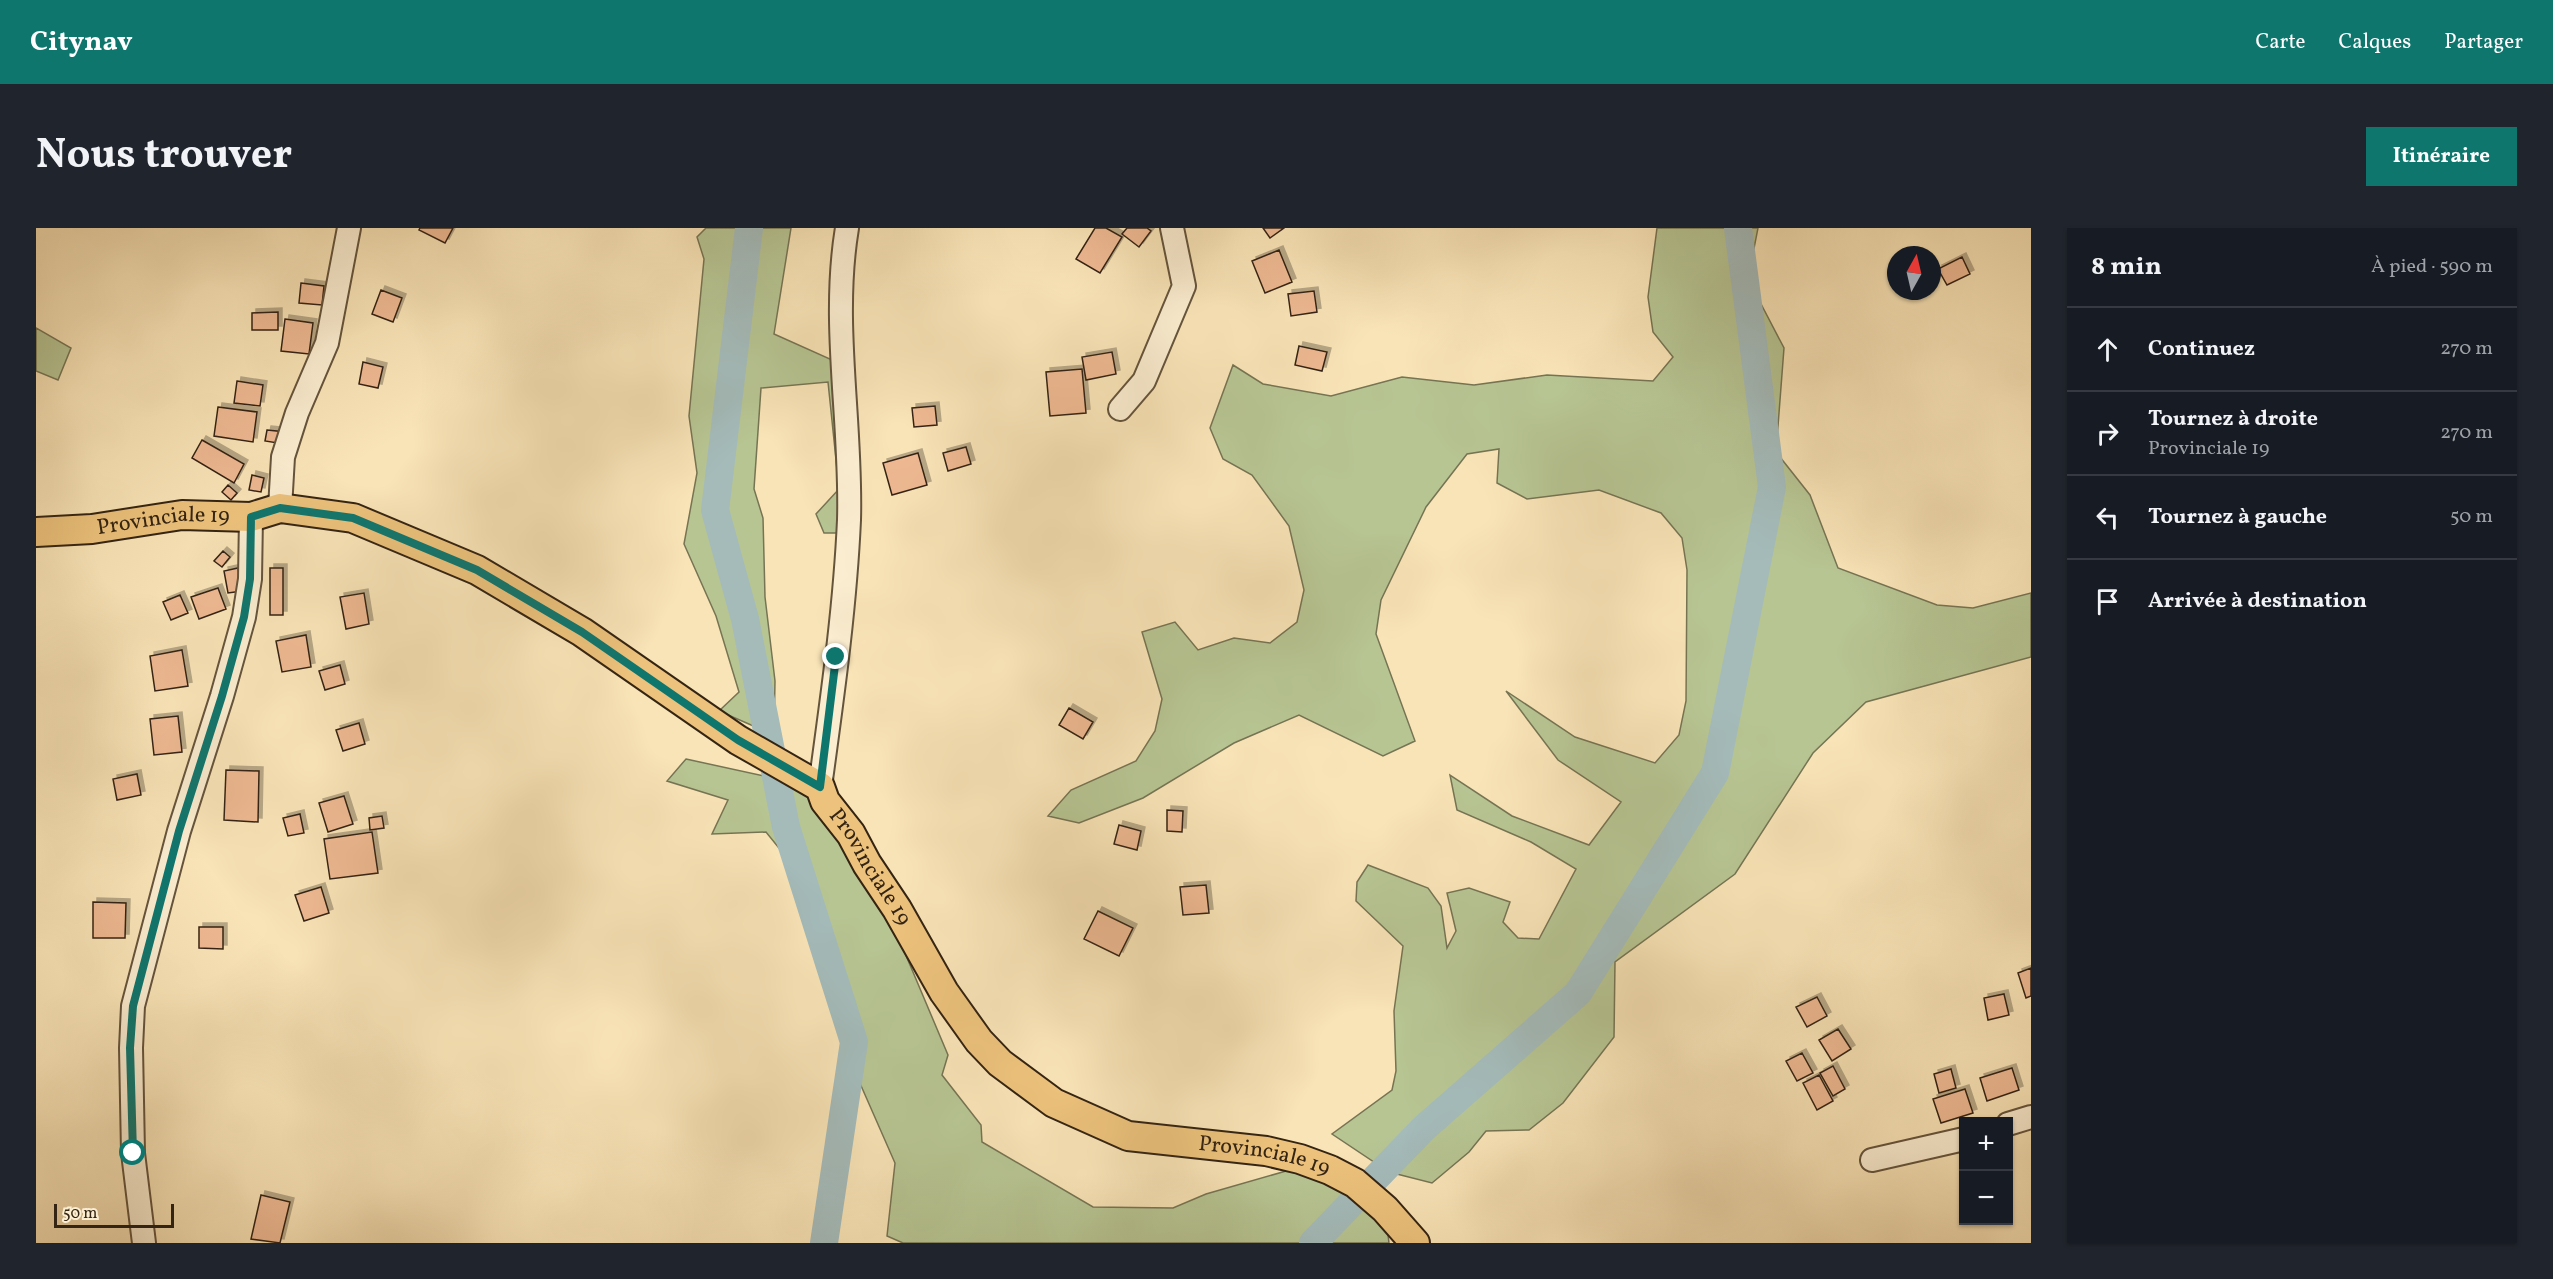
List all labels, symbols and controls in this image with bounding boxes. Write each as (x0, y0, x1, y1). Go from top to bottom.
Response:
text: Citynav (30, 23, 133, 62)
text: Carte (2255, 28, 2306, 57)
text: Calques (2339, 28, 2411, 57)
text: Partager (2444, 28, 2523, 57)
text: Nous trouver (36, 127, 292, 186)
button: Itinéraire (2366, 127, 2517, 186)
north arrow (1887, 246, 1941, 300)
text: 8 min (2091, 249, 2162, 285)
text: À pied · 590 m (2371, 253, 2493, 281)
icon: ahead (2091, 333, 2124, 366)
text: Continuez (2148, 334, 2255, 365)
text: 270 m (2440, 335, 2493, 363)
text: Tournez à droite (2148, 404, 2318, 435)
icon: right (2091, 417, 2124, 450)
text: 270 m (2440, 419, 2493, 447)
text: Provinciale 19 (2148, 435, 2269, 463)
street label: Provinciale 19 (95, 499, 230, 544)
icon: left (2091, 501, 2124, 534)
text: Tournez à gauche (2148, 502, 2327, 533)
text: 50 m (2450, 503, 2493, 531)
icon: arrive (2091, 585, 2124, 618)
text: Arrivée à destination (2148, 586, 2367, 617)
route end (822, 643, 848, 669)
street label: Provinciale 19 (821, 802, 919, 931)
map controls (1959, 1117, 2013, 1225)
button: + (1959, 1117, 2013, 1171)
street label: Provinciale 19 (1197, 1128, 1334, 1184)
route start (119, 1139, 145, 1165)
button: − (1959, 1171, 2013, 1225)
scale bar (54, 1201, 174, 1228)
text: 50 m (63, 1203, 97, 1225)

